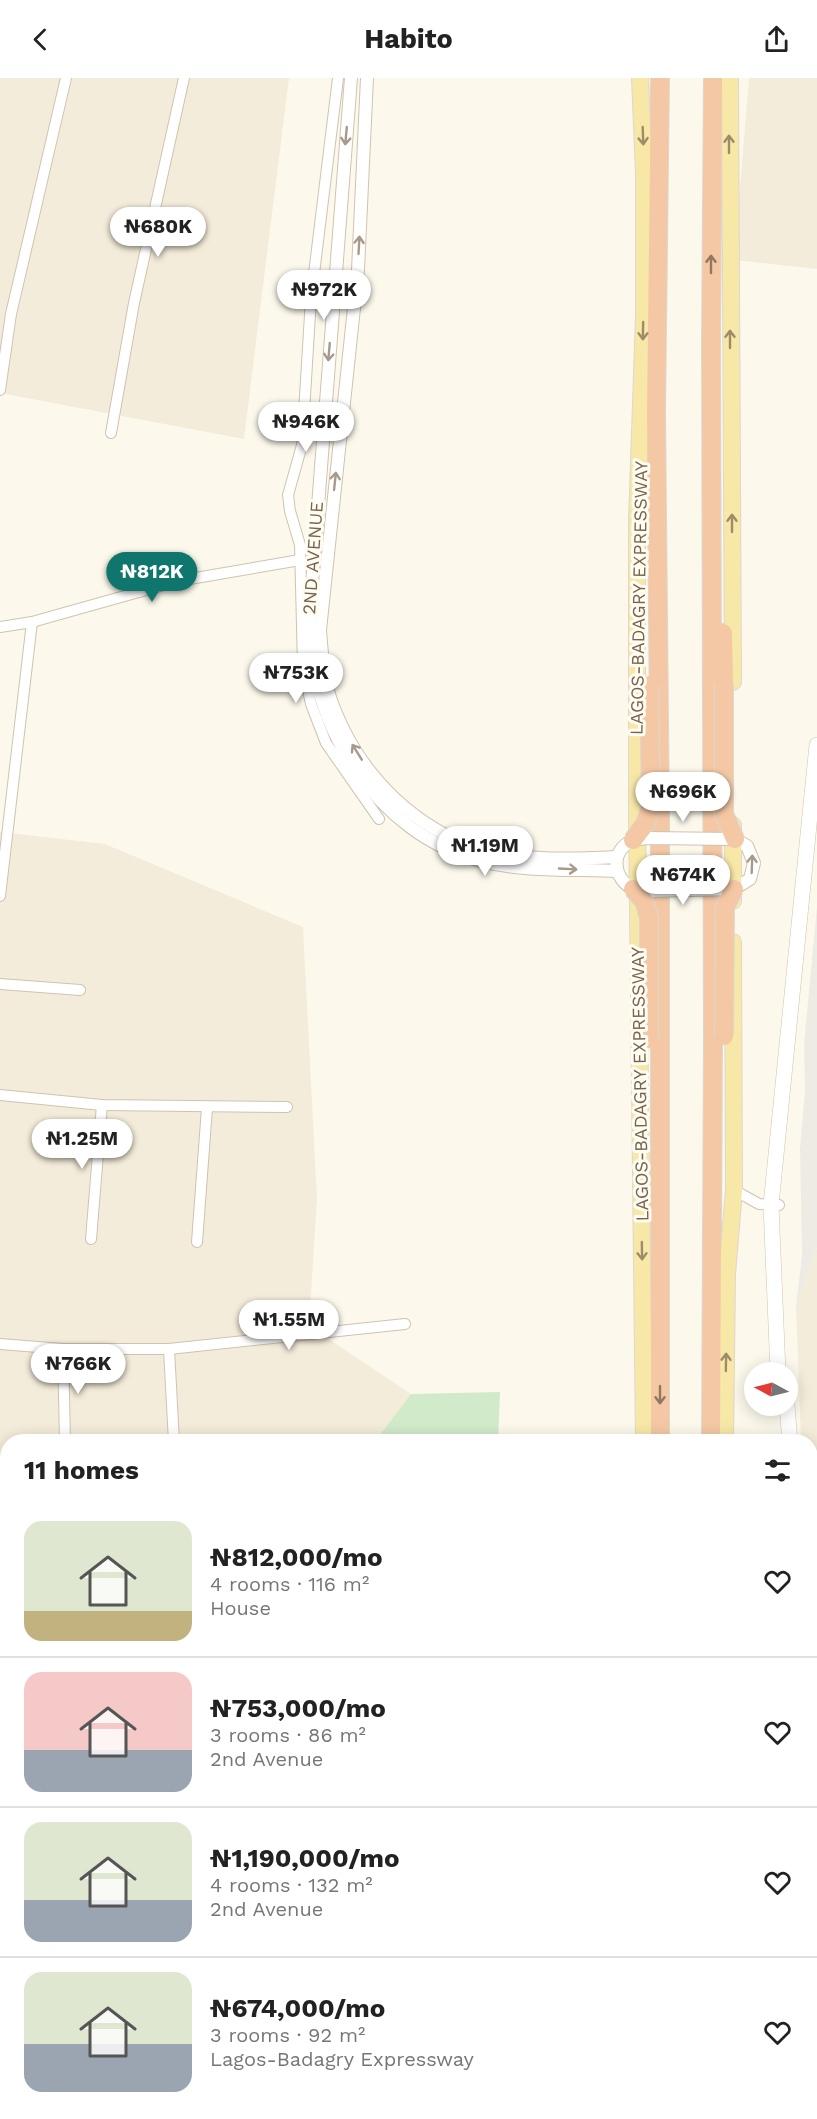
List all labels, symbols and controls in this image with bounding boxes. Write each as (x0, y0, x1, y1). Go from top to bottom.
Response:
icon: back (24, 23, 57, 56)
text: Habito (364, 23, 453, 55)
icon: share (760, 23, 793, 56)
one-way arrow (340, 126, 351, 146)
one-way arrow (637, 126, 648, 146)
one-way arrow (723, 135, 735, 155)
pin: ₦680K (116, 207, 200, 258)
text: ₦680K (124, 214, 192, 238)
one-way arrow (353, 236, 364, 256)
one-way arrow (705, 255, 717, 275)
pin: ₦972K (282, 270, 366, 321)
text: ₦972K (291, 277, 357, 301)
one-way arrow (637, 321, 649, 341)
one-way arrow (724, 330, 736, 350)
one-way arrow (323, 341, 334, 361)
pin: ₦946K (264, 402, 348, 453)
text: ₦946K (272, 409, 340, 433)
street label: LAGOS-BADAGRY EXPRESSWAY (626, 460, 651, 735)
one-way arrow (330, 471, 341, 491)
street label: 2ND AVENUE (298, 501, 327, 615)
one-way arrow (727, 513, 738, 533)
pin: ₦812K (110, 552, 194, 603)
text: ₦812K (120, 559, 184, 583)
pin: ₦753K (254, 653, 338, 704)
text: ₦753K (263, 660, 329, 684)
one-way arrow (350, 744, 362, 761)
pin: ₦696K (641, 772, 725, 823)
text: ₦696K (649, 779, 717, 803)
pin: ₦1.19M (436, 826, 534, 877)
text: ₦1.19M (451, 833, 519, 857)
pin: ₦674K (641, 855, 725, 906)
one-way arrow (746, 855, 758, 874)
text: ₦674K (650, 862, 716, 886)
one-way arrow (558, 863, 578, 874)
street label: LAGOS-BADAGRY EXPRESSWAY (627, 946, 652, 1221)
pin: ₦1.25M (33, 1119, 131, 1170)
text: ₦1.25M (46, 1126, 118, 1150)
one-way arrow (636, 1241, 647, 1261)
pin: ₦1.55M (240, 1300, 338, 1351)
text: ₦1.55M (253, 1307, 325, 1331)
pin: ₦766K (36, 1344, 120, 1395)
text: ₦766K (45, 1351, 111, 1375)
one-way arrow (720, 1353, 732, 1373)
north arrow (744, 1362, 798, 1416)
map controls (744, 1362, 798, 1416)
one-way arrow (654, 1384, 666, 1404)
icon: filters (761, 1454, 794, 1487)
text: 11 homes (24, 1455, 139, 1485)
text: ₦812,000/mo (210, 1542, 383, 1572)
icon: home (72, 1545, 144, 1617)
icon: heart (761, 1565, 794, 1598)
text: 4 rooms · 116 m² (210, 1572, 369, 1596)
text: House (210, 1596, 271, 1620)
text: ₦753,000/mo (210, 1693, 386, 1723)
icon: home (72, 1696, 144, 1768)
icon: heart (761, 1716, 794, 1749)
text: 3 rooms · 86 m² (210, 1723, 366, 1747)
text: 2nd Avenue (210, 1747, 323, 1771)
text: ₦1,190,000/mo (210, 1843, 399, 1873)
icon: home (72, 1846, 144, 1918)
icon: heart (761, 1866, 794, 1899)
text: 4 rooms · 132 m² (210, 1873, 373, 1897)
text: 2nd Avenue (210, 1897, 323, 1921)
text: ₦674,000/mo (210, 1993, 385, 2023)
icon: home (72, 1996, 144, 2068)
icon: heart (761, 2016, 794, 2049)
text: 3 rooms · 92 m² (210, 2023, 365, 2047)
text: Lagos-Badagry Expressway (210, 2047, 474, 2071)

